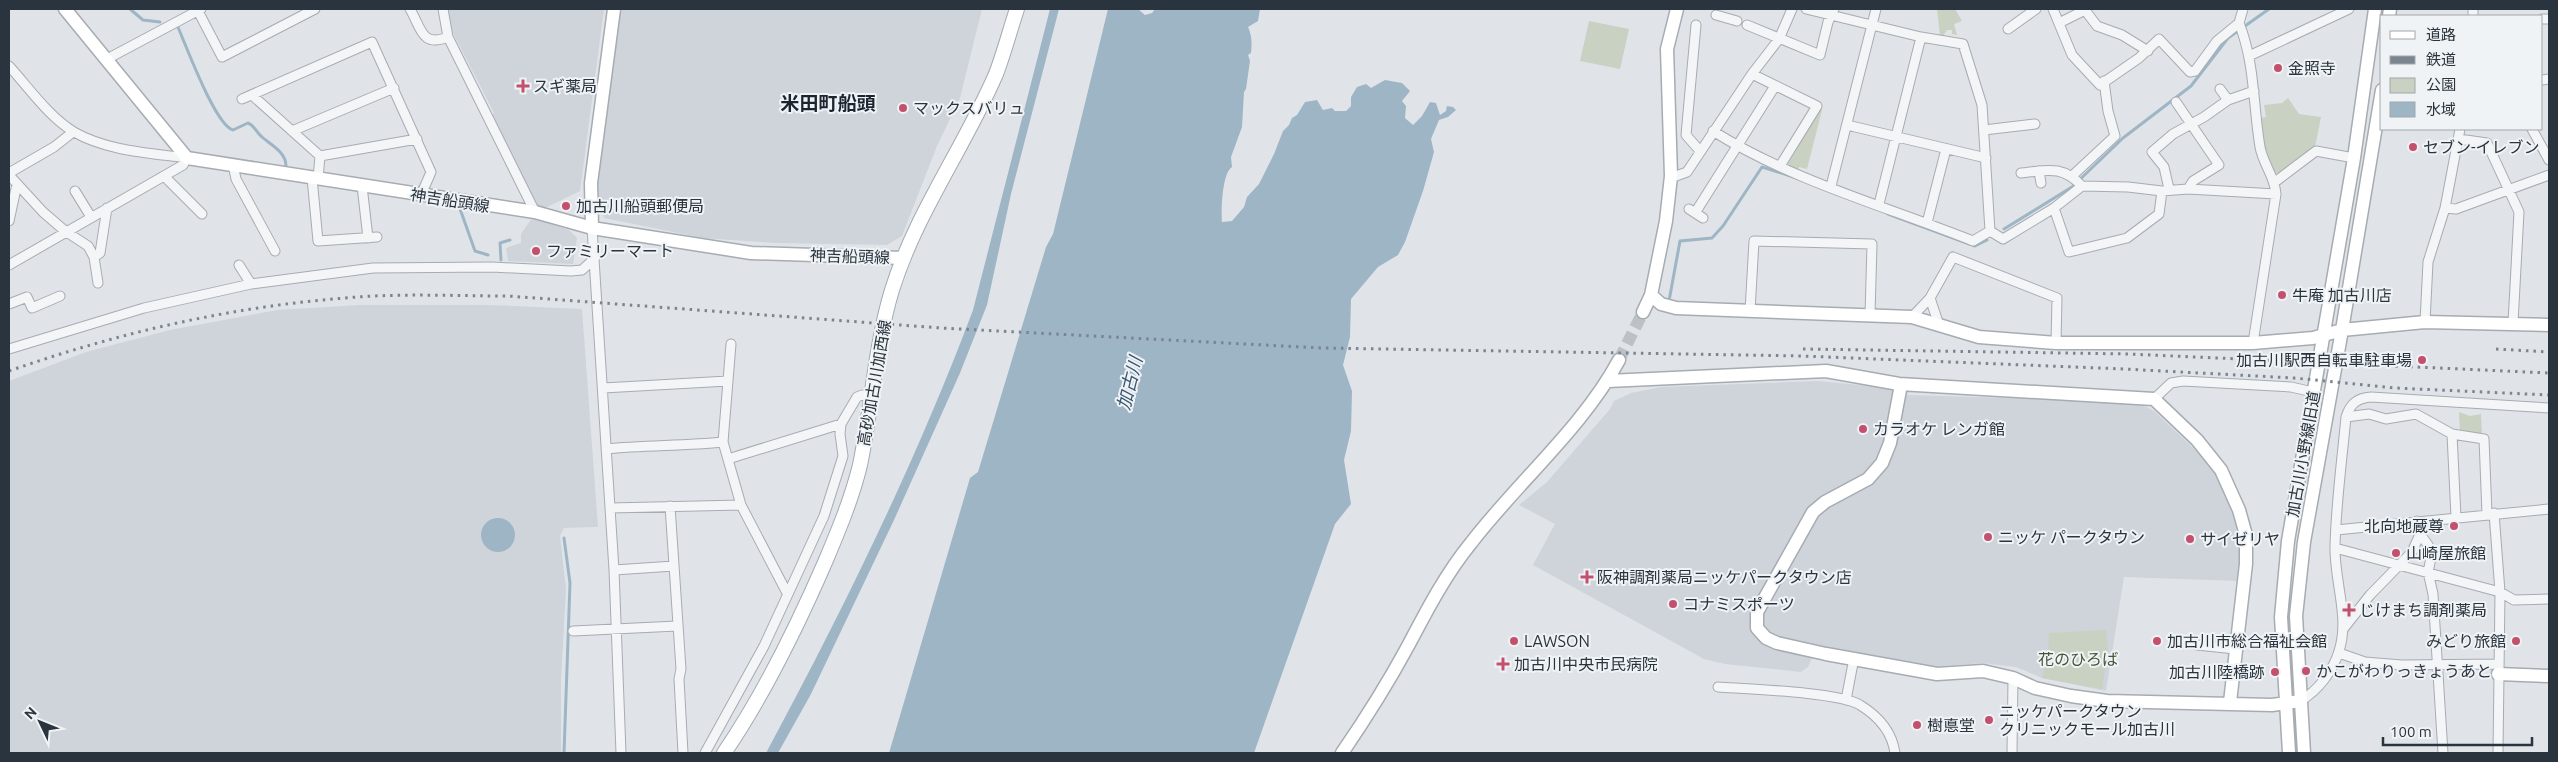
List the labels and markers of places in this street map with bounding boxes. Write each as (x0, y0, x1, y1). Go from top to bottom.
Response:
place label: 金照寺 (2288, 59, 2336, 77)
marker: 金照寺 (2272, 62, 2284, 74)
place label: スギ薬局 (533, 77, 597, 95)
marker: スギ薬局 (517, 80, 529, 92)
place label: マックスバリュ (913, 99, 1025, 117)
marker: マックスバリュ (897, 102, 909, 114)
place label: セブン-イレブン (2423, 138, 2540, 156)
marker: セブン-イレブン (2407, 141, 2419, 153)
place label: 加古川船頭郵便局 (576, 197, 704, 215)
marker: 加古川船頭郵便局 (560, 200, 572, 212)
place label: ファミリーマート (546, 242, 674, 260)
marker: ファミリーマート (530, 245, 542, 257)
place label: 牛庵 加古川店 (2292, 286, 2392, 304)
marker: 牛庵 加古川店 (2276, 289, 2288, 301)
place label: 加古川駅西自転車駐車場 (2236, 351, 2412, 369)
marker: 加古川駅西自転車駐車場 (2416, 354, 2428, 366)
place label: カラオケ レンガ館 (1873, 420, 2005, 438)
marker: カラオケ レンガ館 (1857, 423, 1869, 435)
place label: 北向地蔵尊 (2364, 517, 2444, 535)
marker: 北向地蔵尊 (2448, 520, 2460, 532)
place label: ニッケ パークタウン (1998, 528, 2145, 546)
place label: サイゼリヤ (2200, 530, 2280, 548)
marker: ニッケ パークタウン (1982, 531, 1994, 543)
marker: サイゼリヤ (2184, 533, 2196, 545)
place label: 山崎屋旅館 (2406, 544, 2486, 562)
marker: 山崎屋旅館 (2390, 547, 2402, 559)
place label: 阪神調剤薬局ニッケパークタウン店 (1597, 568, 1852, 586)
marker: 阪神調剤薬局ニッケパークタウン店 (1581, 571, 1593, 583)
place label: コナミスポーツ (1683, 595, 1795, 613)
marker: コナミスポーツ (1667, 598, 1679, 610)
place label: じけまち調剤薬局 (2359, 601, 2487, 619)
marker: じけまち調剤薬局 (2343, 604, 2355, 616)
place label: LAWSON (1524, 632, 1590, 650)
place label: 加古川市総合福祉会館 (2167, 632, 2327, 650)
place label: みどり旅館 (2426, 632, 2506, 650)
marker: LAWSON (1508, 635, 1520, 647)
marker: 加古川市総合福祉会館 (2151, 635, 2163, 647)
marker: みどり旅館 (2510, 635, 2522, 647)
place label: 加古川中央市民病院 (1514, 655, 1658, 673)
marker: 加古川中央市民病院 (1496, 657, 1510, 671)
place label: かこがわりっきょうあと (2316, 662, 2492, 680)
place label: 加古川陸橋跡 (2169, 663, 2265, 681)
marker: かこがわりっきょうあと (2300, 665, 2312, 677)
marker: 加古川陸橋跡 (2269, 666, 2281, 678)
place label: ニッケパークタウン クリニックモール加古川 (1999, 702, 2175, 738)
marker: ニッケパークタウン クリニックモール加古川 (1983, 714, 1995, 726)
place label: 樹悳堂 (1927, 716, 1975, 734)
marker: 樹悳堂 (1911, 719, 1923, 731)

